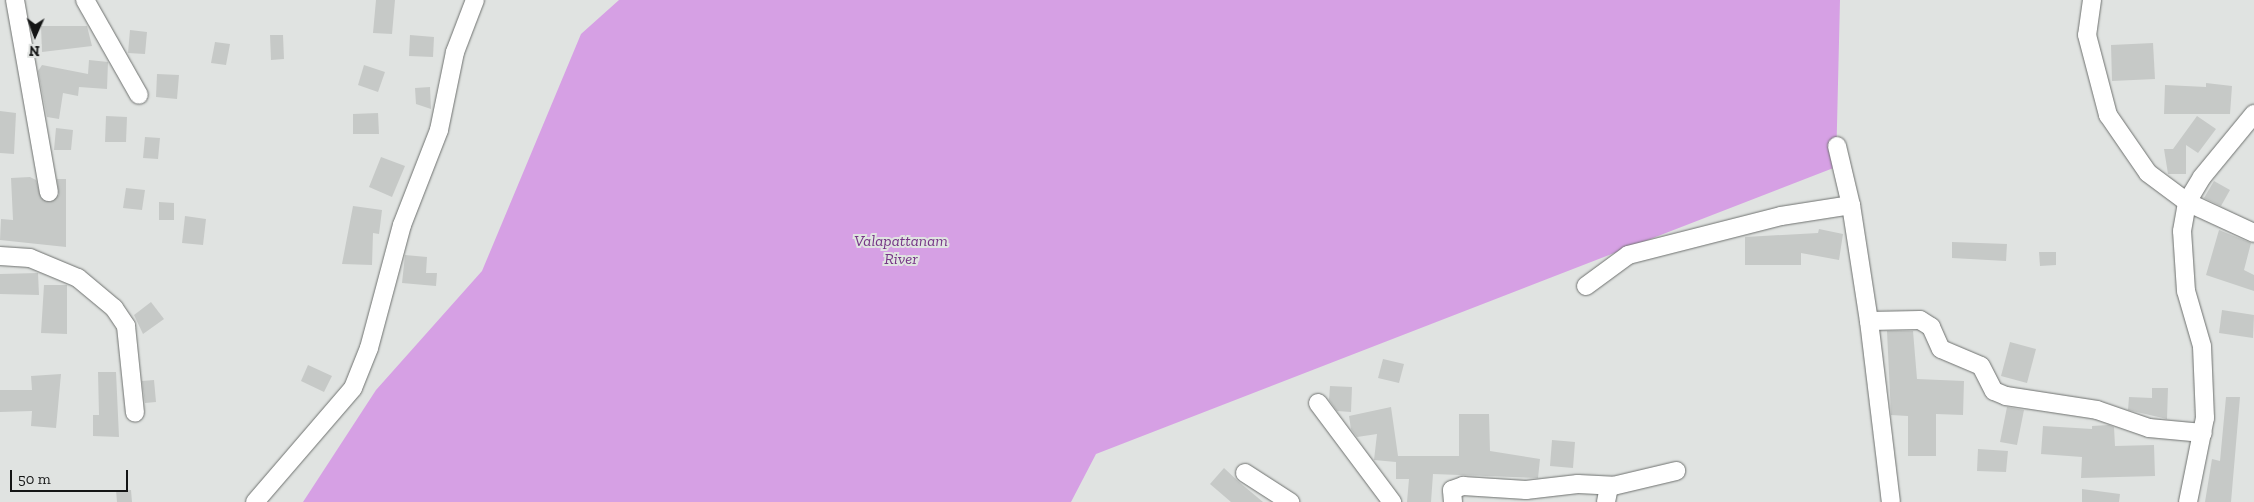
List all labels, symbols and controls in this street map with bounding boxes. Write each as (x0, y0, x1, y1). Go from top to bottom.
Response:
north arrow (10, 10, 60, 60)
text: N (29, 42, 40, 59)
water label: Valapattanam River (854, 231, 948, 269)
scale bar (12, 460, 130, 492)
text: 50 m (18, 470, 51, 488)

